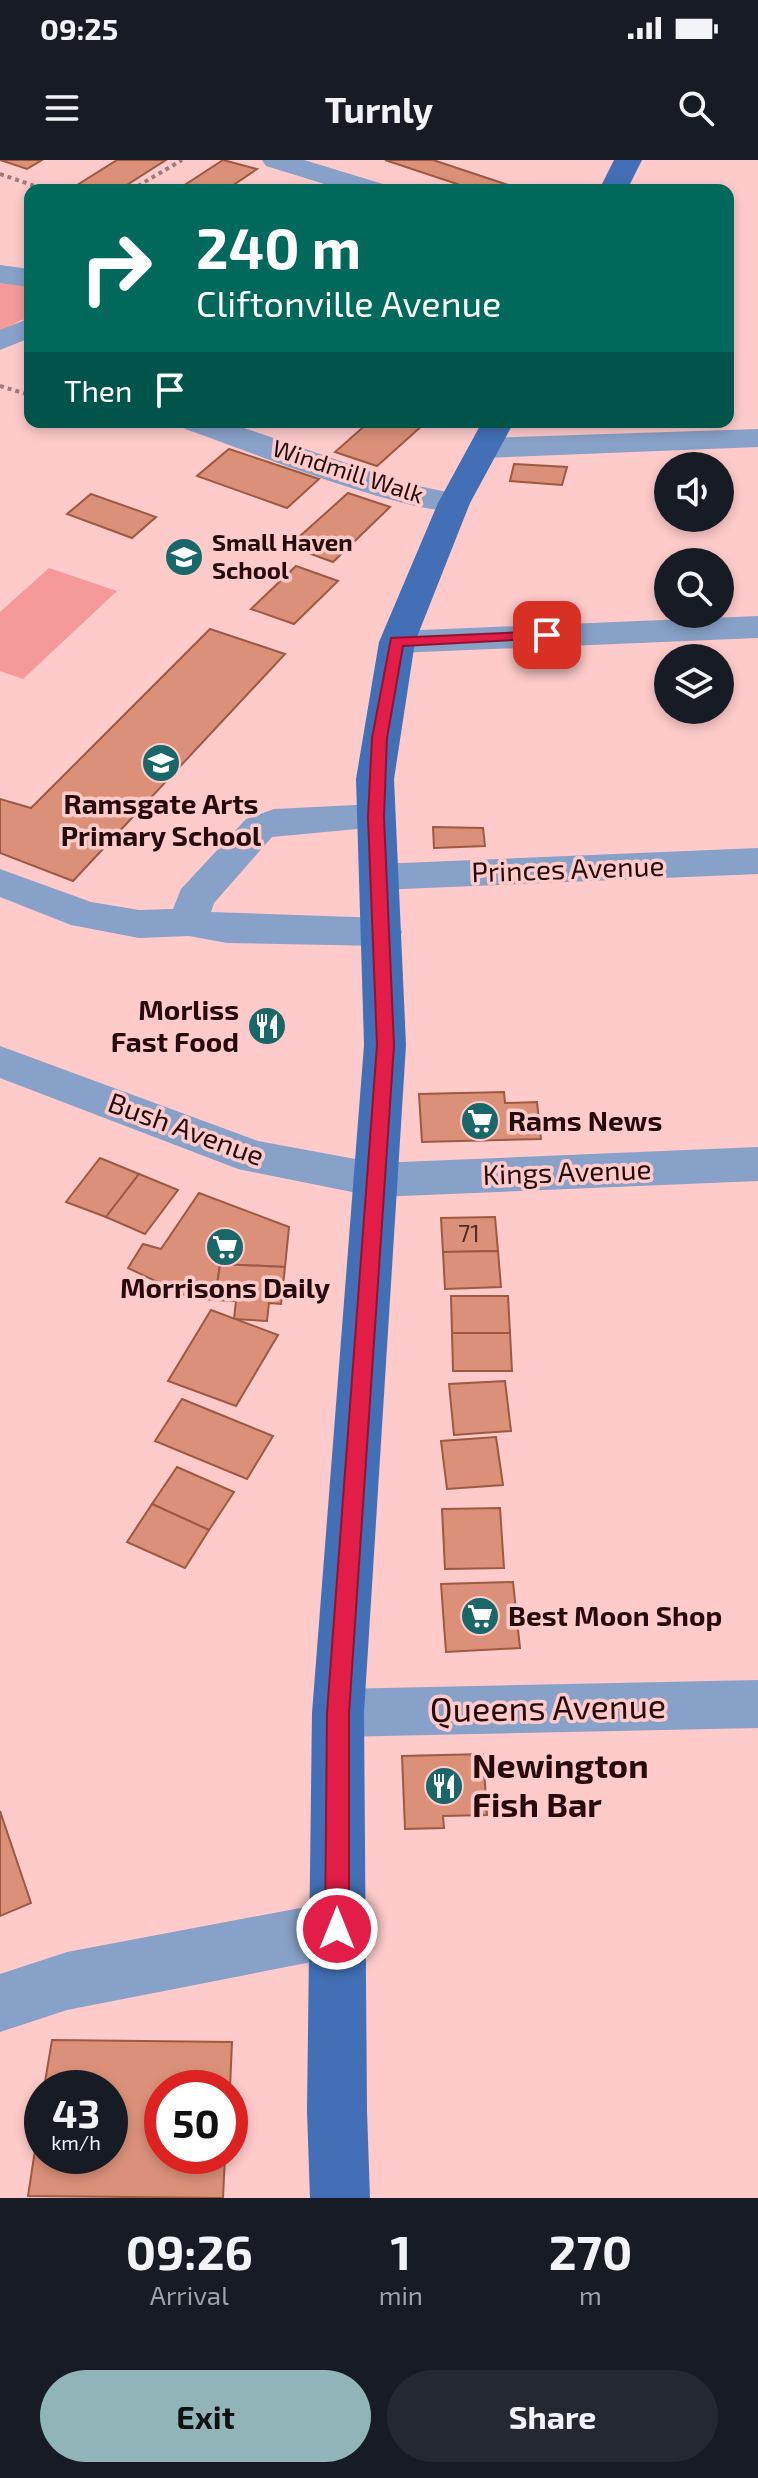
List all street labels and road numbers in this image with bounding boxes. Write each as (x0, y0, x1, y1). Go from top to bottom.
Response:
street label: Windmill Walk (269, 433, 428, 509)
street label: Princes Avenue (471, 848, 665, 888)
street label: Bush Avenue (104, 1084, 269, 1172)
street label: Kings Avenue (482, 1151, 652, 1191)
street label: Queens Avenue (429, 1684, 667, 1729)

